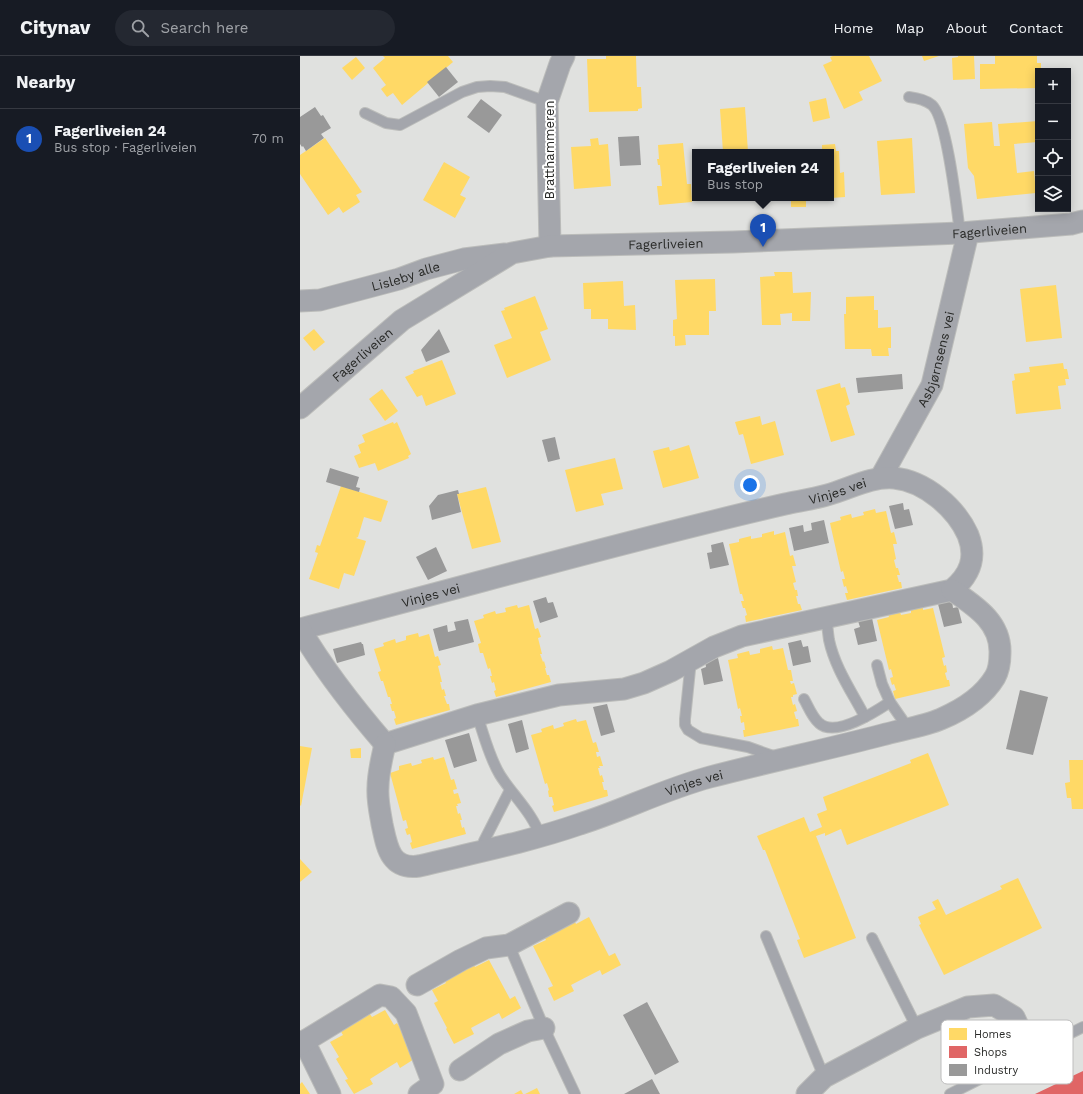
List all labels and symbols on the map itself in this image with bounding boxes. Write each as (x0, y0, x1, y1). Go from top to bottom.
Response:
street label: Bratthammeren (542, 100, 557, 200)
pin: 1 (750, 214, 776, 247)
street label: Fagerliveien (952, 220, 1028, 241)
street label: Fagerliveien (628, 235, 704, 252)
street label: Lisleby alle (370, 258, 442, 294)
street label: Asbjørnsens vei (914, 310, 957, 410)
street label: Fagerliveien (329, 324, 395, 385)
your location (740, 475, 760, 495)
street label: Vinjes vei (807, 475, 868, 507)
street label: Vinjes vei (400, 580, 461, 610)
street label: Vinjes vei (663, 766, 724, 799)
legend (941, 1020, 1073, 1084)
text: Homes (974, 1028, 1011, 1041)
text: Shops (974, 1046, 1007, 1059)
text: Industry (974, 1064, 1019, 1077)

